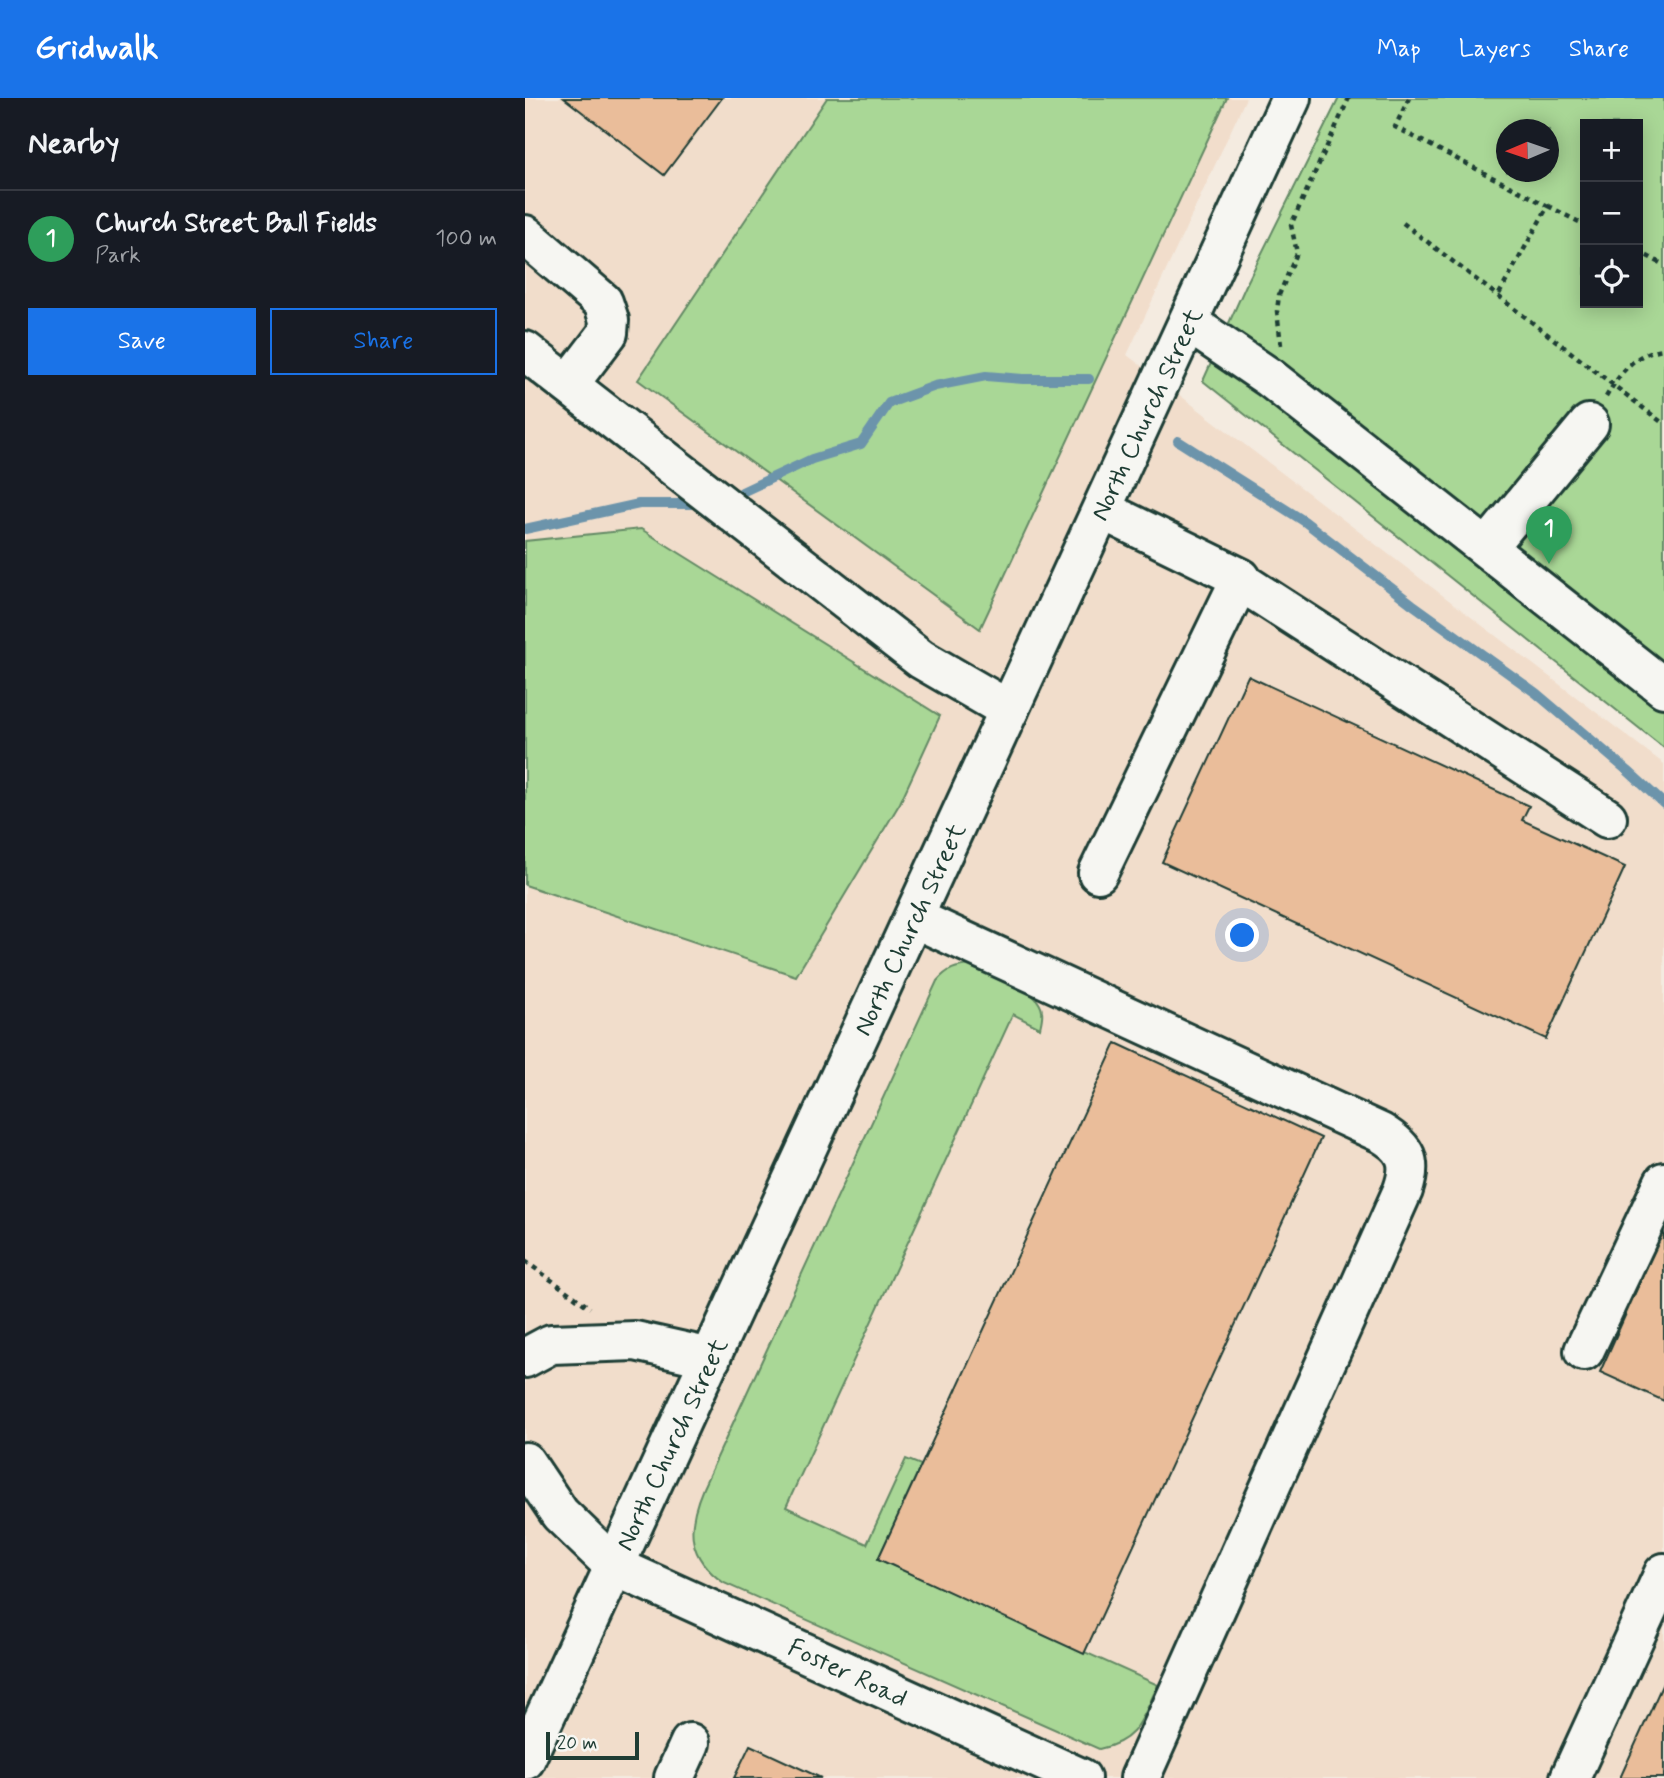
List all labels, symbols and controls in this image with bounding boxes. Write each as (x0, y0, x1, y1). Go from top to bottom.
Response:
text: Gridwalk (35, 27, 159, 71)
text: Map (1377, 34, 1421, 65)
text: Layers (1459, 34, 1531, 65)
text: Share (1569, 34, 1629, 65)
north arrow (1496, 119, 1559, 182)
map controls (1580, 119, 1643, 308)
button: + (1580, 119, 1643, 182)
text: Nearby (28, 124, 119, 163)
button: − (1580, 182, 1643, 245)
text: Church Street Ball Fields (95, 207, 377, 241)
text: 1 (46, 224, 56, 254)
text: 100 m (435, 224, 497, 254)
text: Park (95, 241, 141, 271)
button: locate (1580, 245, 1643, 308)
street label: North Church Street (1084, 303, 1212, 527)
button: Save (28, 308, 256, 375)
button: Share (270, 308, 497, 375)
pin: 1 (1526, 506, 1572, 564)
street label: North Church Street (847, 818, 975, 1042)
your location (1225, 918, 1259, 952)
street label: North Church Street (609, 1333, 737, 1557)
street label: Foster Road (782, 1631, 912, 1716)
scale bar (546, 1729, 639, 1761)
text: 20 m (557, 1731, 597, 1756)

